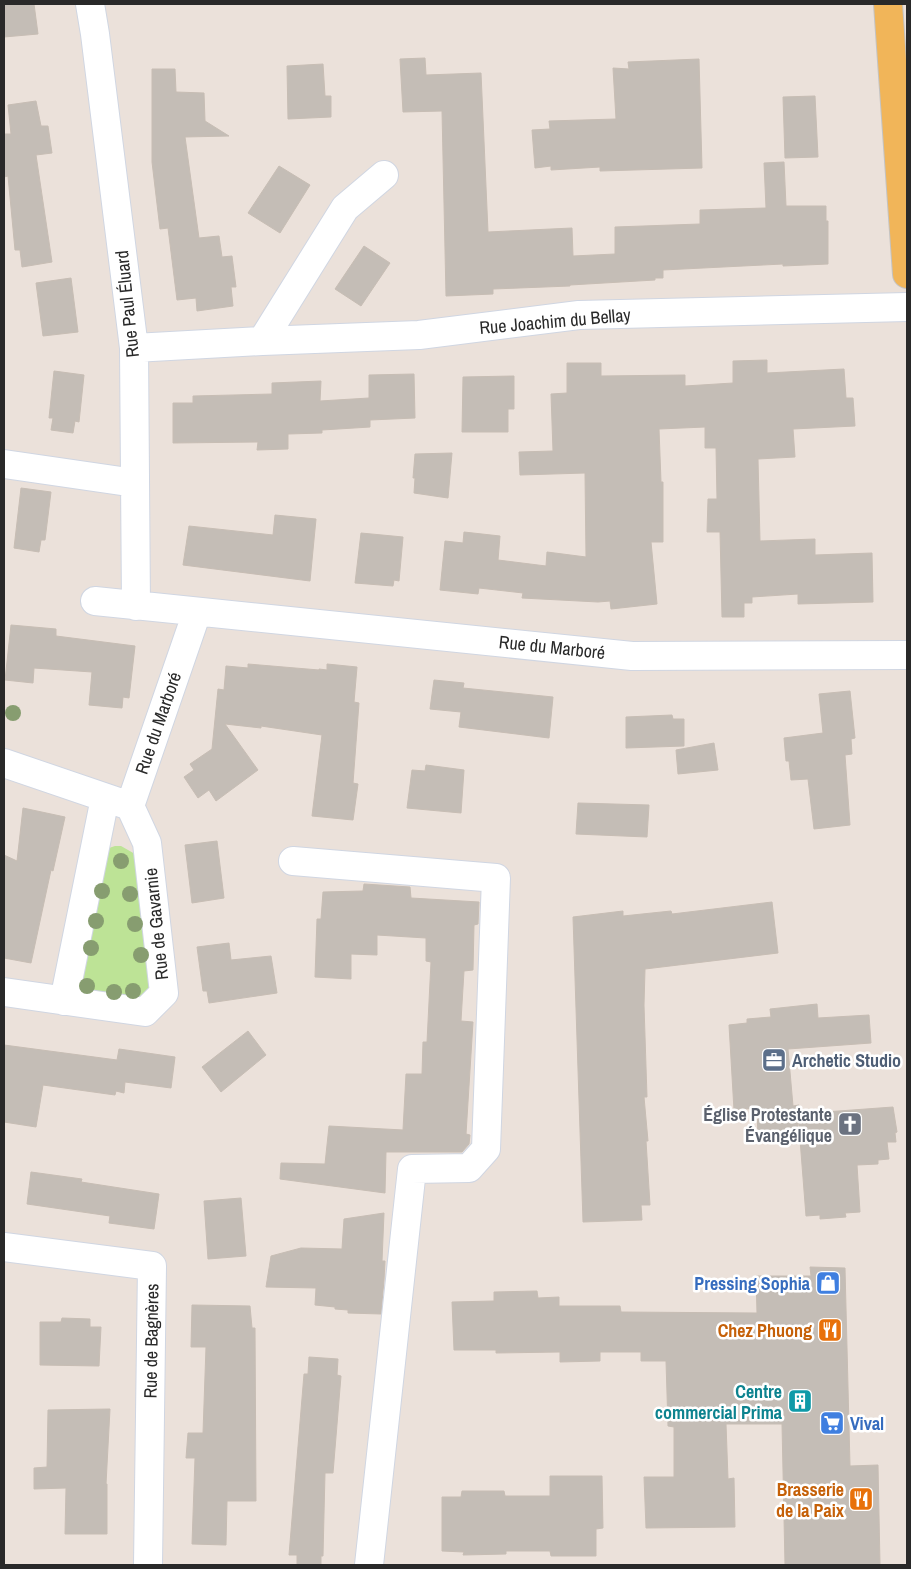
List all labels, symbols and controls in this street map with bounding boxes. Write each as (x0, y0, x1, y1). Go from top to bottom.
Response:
street label: Rue Paul Éluard (109, 249, 145, 359)
street label: Rue Joachim du Bellay (478, 302, 632, 340)
street label: Rue du Marboré (498, 629, 606, 665)
street label: Rue du Marboré (129, 669, 187, 777)
street label: Rue de Gavarnie (138, 867, 174, 981)
office icon: Archetic Studio (761, 1047, 787, 1073)
place label: Archetic Studio (792, 1048, 901, 1073)
place label: Église Protestante Évangélique (703, 1102, 832, 1148)
church icon: Église Protestante Évangélique (837, 1111, 863, 1137)
shop icon: Pressing Sophia (815, 1270, 841, 1296)
place label: Pressing Sophia (694, 1271, 811, 1296)
street label: Rue de Bagnères (137, 1283, 165, 1399)
restaurant icon: Chez Phuong (817, 1317, 843, 1343)
place label: Chez Phuong (718, 1318, 812, 1343)
place label: Centre commercial Prima (655, 1379, 783, 1425)
building icon: Centre commercial Prima (787, 1388, 813, 1414)
supermarket icon: Vival (819, 1410, 845, 1436)
place label: Vival (850, 1411, 884, 1436)
place label: Brasserie de la Paix (776, 1477, 845, 1523)
restaurant icon: Brasserie de la Paix (848, 1486, 874, 1512)

